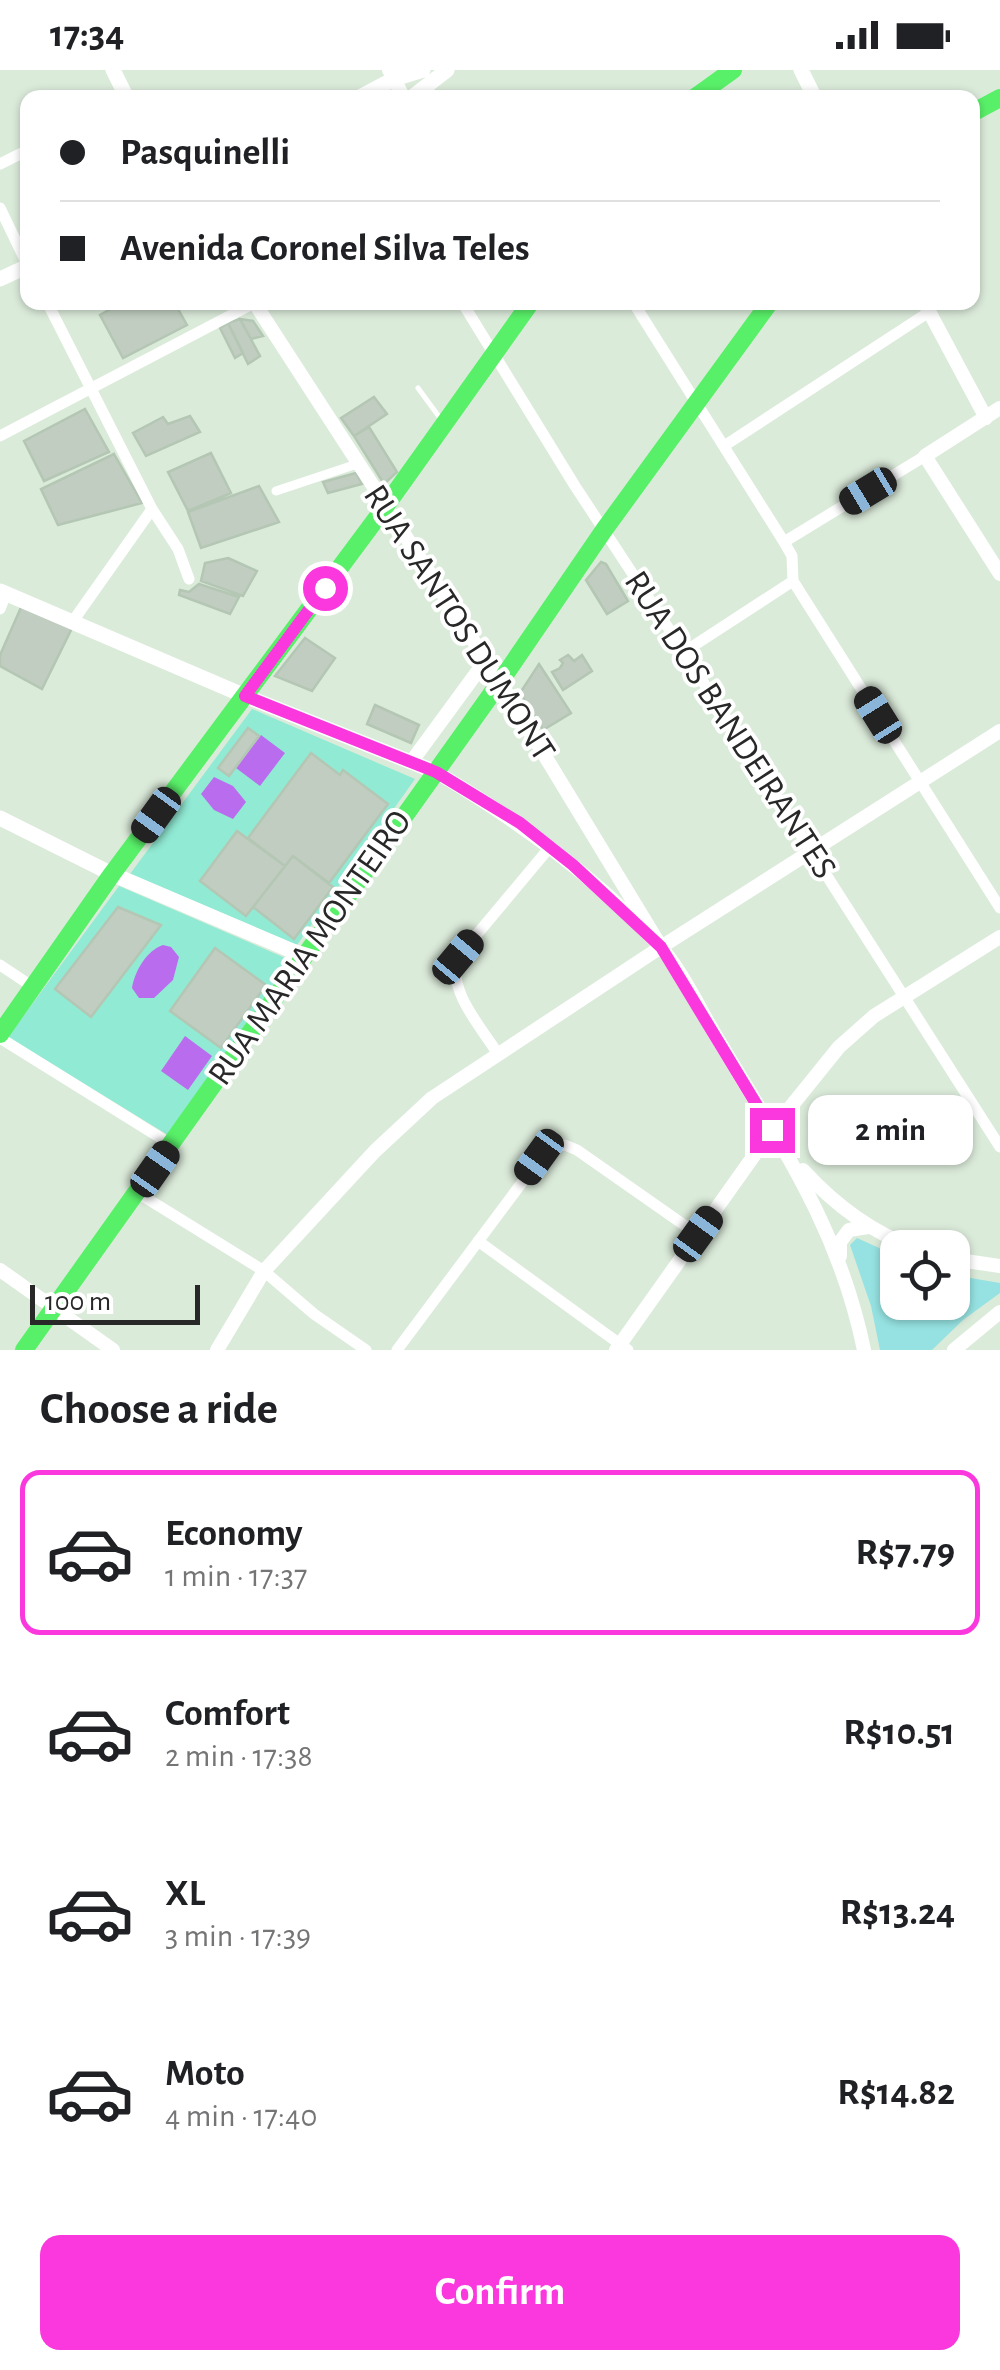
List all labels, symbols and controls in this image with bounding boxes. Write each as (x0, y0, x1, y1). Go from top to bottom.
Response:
text: 17:34 (50, 16, 124, 54)
text: Pasquinelli (120, 134, 290, 172)
text: Avenida Coronel Silva Teles (120, 230, 530, 268)
car (835, 463, 901, 519)
street label: RUA SANTOS DUMONT (357, 479, 561, 767)
street label: RUA DOS BANDEIRANTES (618, 565, 842, 885)
route start (303, 566, 348, 611)
car (849, 682, 907, 748)
car (126, 782, 186, 848)
street label: RUA MARIA MONTEIRO (202, 804, 418, 1092)
car (427, 924, 489, 990)
callout: 2 min (807, 1095, 972, 1165)
route end (750, 1108, 795, 1153)
text: 2 min (855, 1114, 926, 1146)
car (509, 1124, 569, 1190)
car (126, 1136, 184, 1202)
car (668, 1201, 728, 1267)
map controls (880, 1230, 970, 1320)
button: locate (880, 1230, 970, 1320)
scale bar (30, 1280, 200, 1324)
text: 100 m (45, 1288, 111, 1316)
text: Choose a ride (40, 1387, 278, 1432)
icon: car (45, 1508, 135, 1598)
text: Economy (165, 1515, 303, 1553)
text: R$7.79 (856, 1534, 955, 1572)
text: 1 min · 17:37 (165, 1560, 307, 1592)
icon: car (45, 1688, 135, 1778)
text: Comfort (165, 1695, 290, 1733)
text: R$10.51 (843, 1714, 955, 1752)
text: 2 min · 17:38 (165, 1740, 313, 1772)
icon: car (45, 1868, 135, 1958)
text: XL (165, 1875, 205, 1913)
text: R$13.24 (840, 1894, 955, 1932)
text: 3 min · 17:39 (165, 1920, 311, 1952)
icon: car (45, 2048, 135, 2138)
text: Moto (165, 2055, 245, 2093)
text: R$14.82 (837, 2074, 955, 2112)
text: 4 min · 17:40 (165, 2100, 317, 2132)
button: Confirm (40, 2235, 960, 2350)

